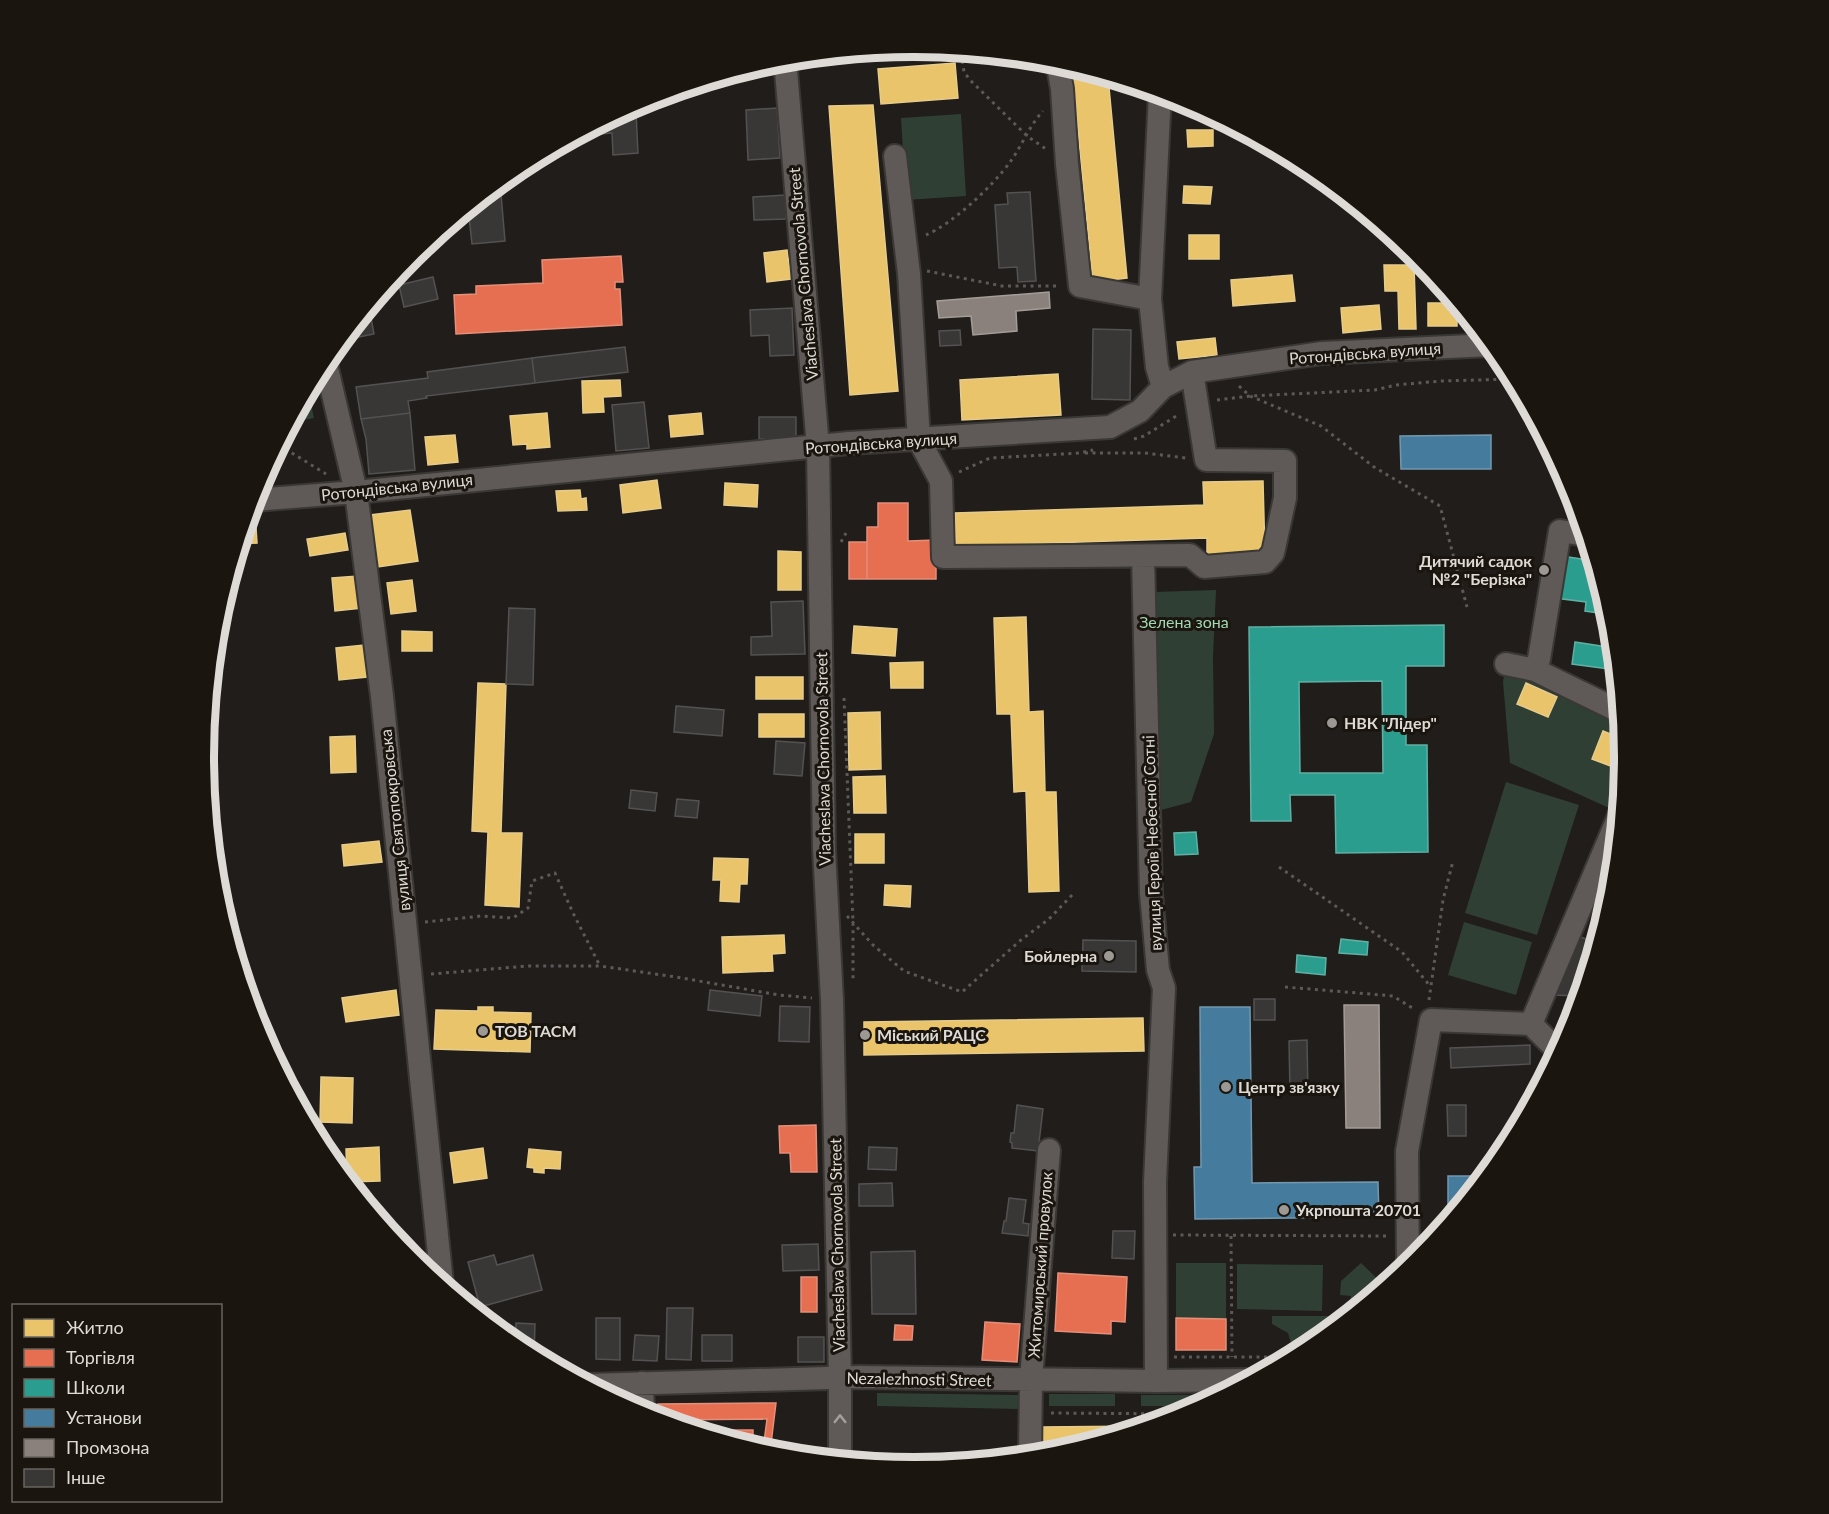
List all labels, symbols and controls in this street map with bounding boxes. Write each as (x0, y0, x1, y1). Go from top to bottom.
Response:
street label: Viacheslava Chornovola Street (784, 167, 821, 381)
street label: Ротондівська вулиця (1288, 338, 1442, 367)
street label: Ротондівська вулиця (804, 428, 958, 457)
street label: Ротондівська вулиця (320, 469, 474, 504)
place label: Дитячий садок №2 "Берізка" (1419, 551, 1532, 588)
marker: Дитячий садок №2 "Берізка" (1537, 563, 1551, 577)
park label: Зелена зона (1139, 612, 1229, 631)
street label: Viacheslava Chornovola Street (811, 652, 834, 866)
place label: НВК "Лідер" (1344, 713, 1437, 732)
marker: НВК "Лідер" (1325, 716, 1339, 730)
street label: вулиця Святопокровська (376, 728, 413, 912)
street label: вулиця Героїв Небесної Сотні (1138, 735, 1165, 951)
place label: Бойлерна (1024, 946, 1097, 965)
marker: Бойлерна (1102, 949, 1116, 963)
place label: ТОВ ТАСМ (495, 1021, 577, 1040)
marker: ТОВ ТАСМ (476, 1024, 490, 1038)
place label: Міський РАЦС (877, 1025, 986, 1044)
marker: Міський РАЦС (858, 1028, 872, 1042)
place label: Центр зв'язку (1238, 1077, 1340, 1096)
marker: Центр зв'язку (1219, 1080, 1233, 1094)
street label: Viacheslava Chornovola Street (825, 1138, 848, 1352)
street label: Житомирський провулок (1023, 1170, 1056, 1359)
place label: Укрпошта 20701 (1295, 1200, 1421, 1219)
marker: Укрпошта 20701 (1277, 1203, 1291, 1217)
legend (12, 1304, 222, 1502)
text: Житло (66, 1316, 124, 1338)
text: Торгівля (66, 1346, 135, 1368)
street label: Nezalezhnosti Street (846, 1368, 992, 1389)
text: Школи (66, 1376, 125, 1398)
text: Установи (66, 1406, 142, 1428)
one-way arrow (834, 1415, 846, 1424)
text: Промзона (66, 1436, 149, 1458)
text: Інше (66, 1466, 105, 1488)

